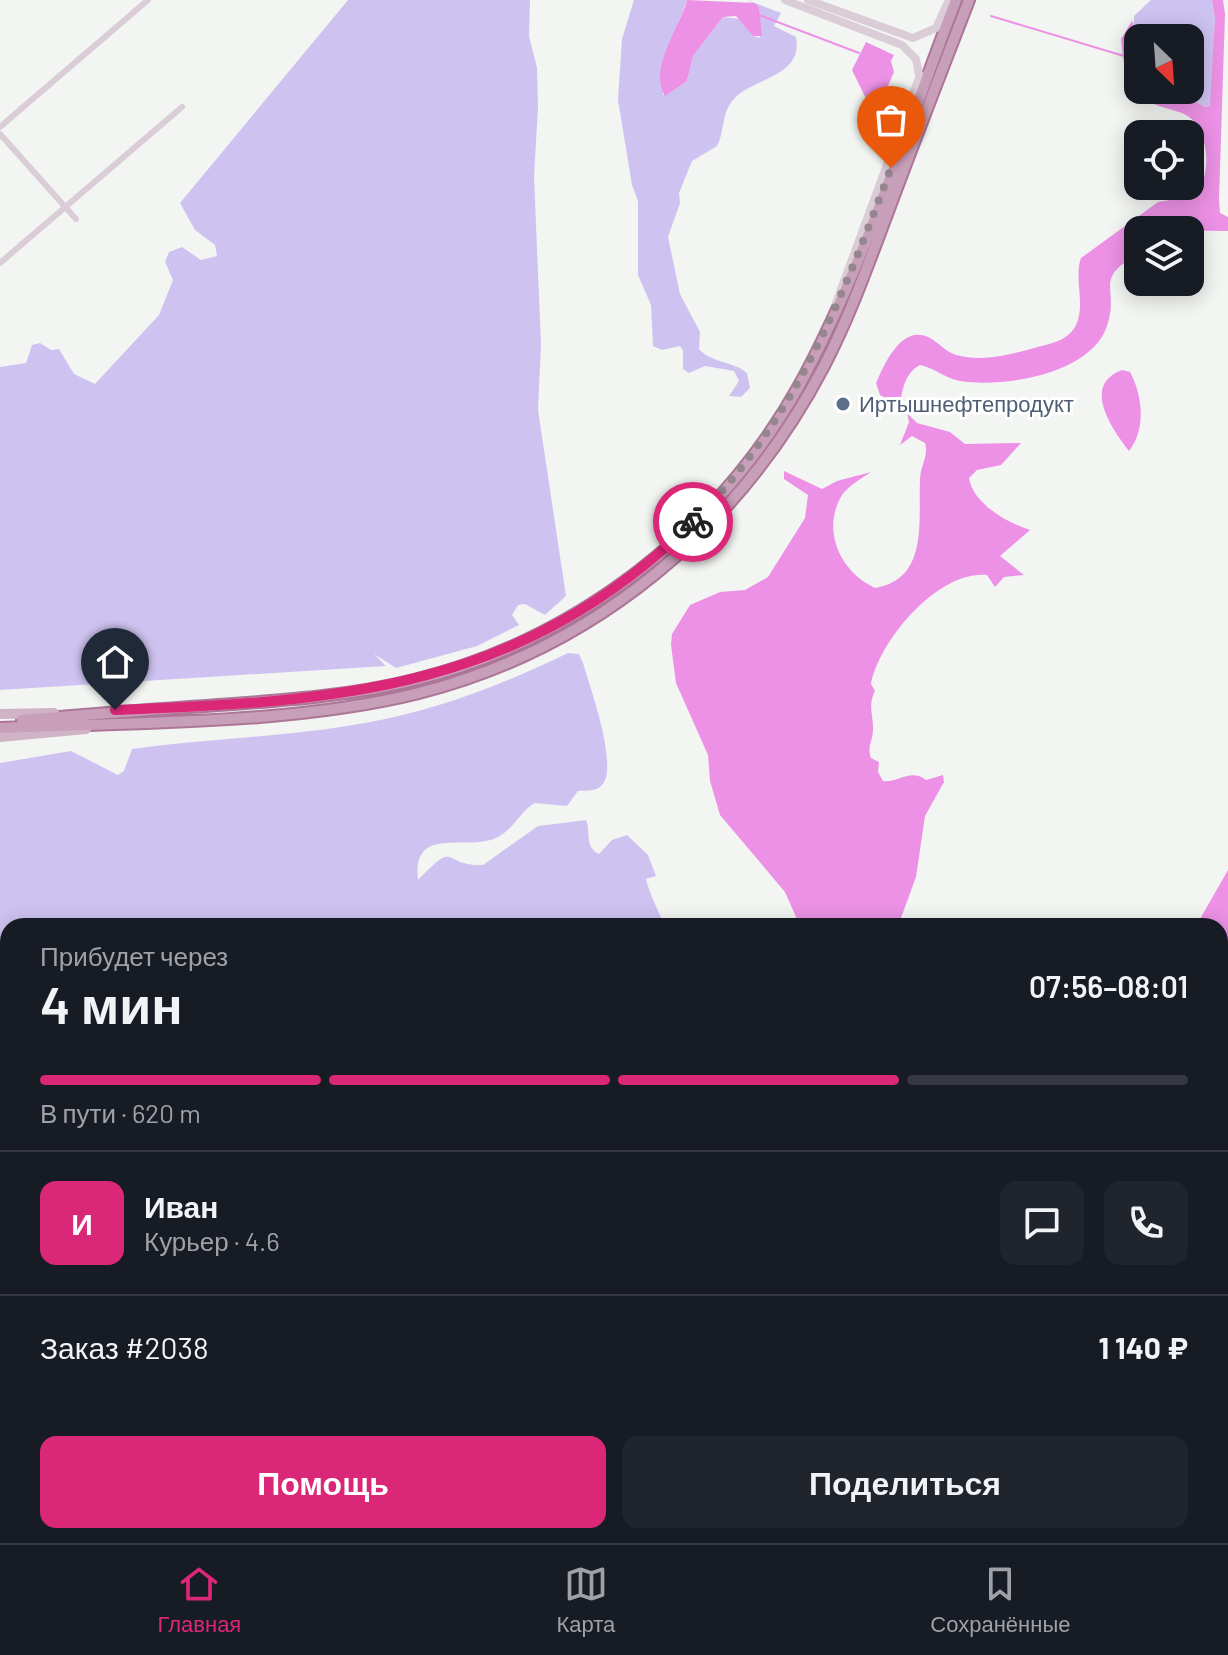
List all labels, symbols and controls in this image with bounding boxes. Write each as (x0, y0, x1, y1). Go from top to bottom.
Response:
north arrow (1124, 24, 1204, 104)
map controls (1124, 24, 1204, 296)
pin (857, 86, 925, 168)
icon: bag (869, 98, 913, 142)
button: locate (1124, 120, 1204, 200)
button: layers (1124, 216, 1204, 296)
place label: Иртышнефтепродукт (859, 390, 1074, 417)
marker: Иртышнефтепродукт (834, 395, 852, 413)
courier (653, 482, 733, 562)
icon: bike (671, 500, 715, 544)
pin (81, 628, 149, 710)
icon: home (93, 640, 137, 684)
text: Прибудет через (40, 940, 228, 971)
text: 07:56–08:01 (1029, 968, 1188, 1004)
text: 4 мин (40, 972, 183, 1034)
text: В пути · 620 m (40, 1097, 201, 1128)
button: chat (1000, 1181, 1084, 1265)
button: phone (1104, 1181, 1188, 1265)
text: Иван (144, 1188, 218, 1224)
text: И (71, 1205, 93, 1241)
text: Курьер · 4.6 (144, 1225, 280, 1256)
text: Заказ #2038 (40, 1329, 209, 1365)
text: 1 140 ₽ (1098, 1329, 1188, 1365)
button: Помощь (40, 1436, 606, 1528)
button: Поделиться (622, 1436, 1188, 1528)
tab: Главная (158, 1562, 241, 1638)
tab: Карта (556, 1562, 615, 1638)
tab: Сохранённые (930, 1562, 1070, 1638)

